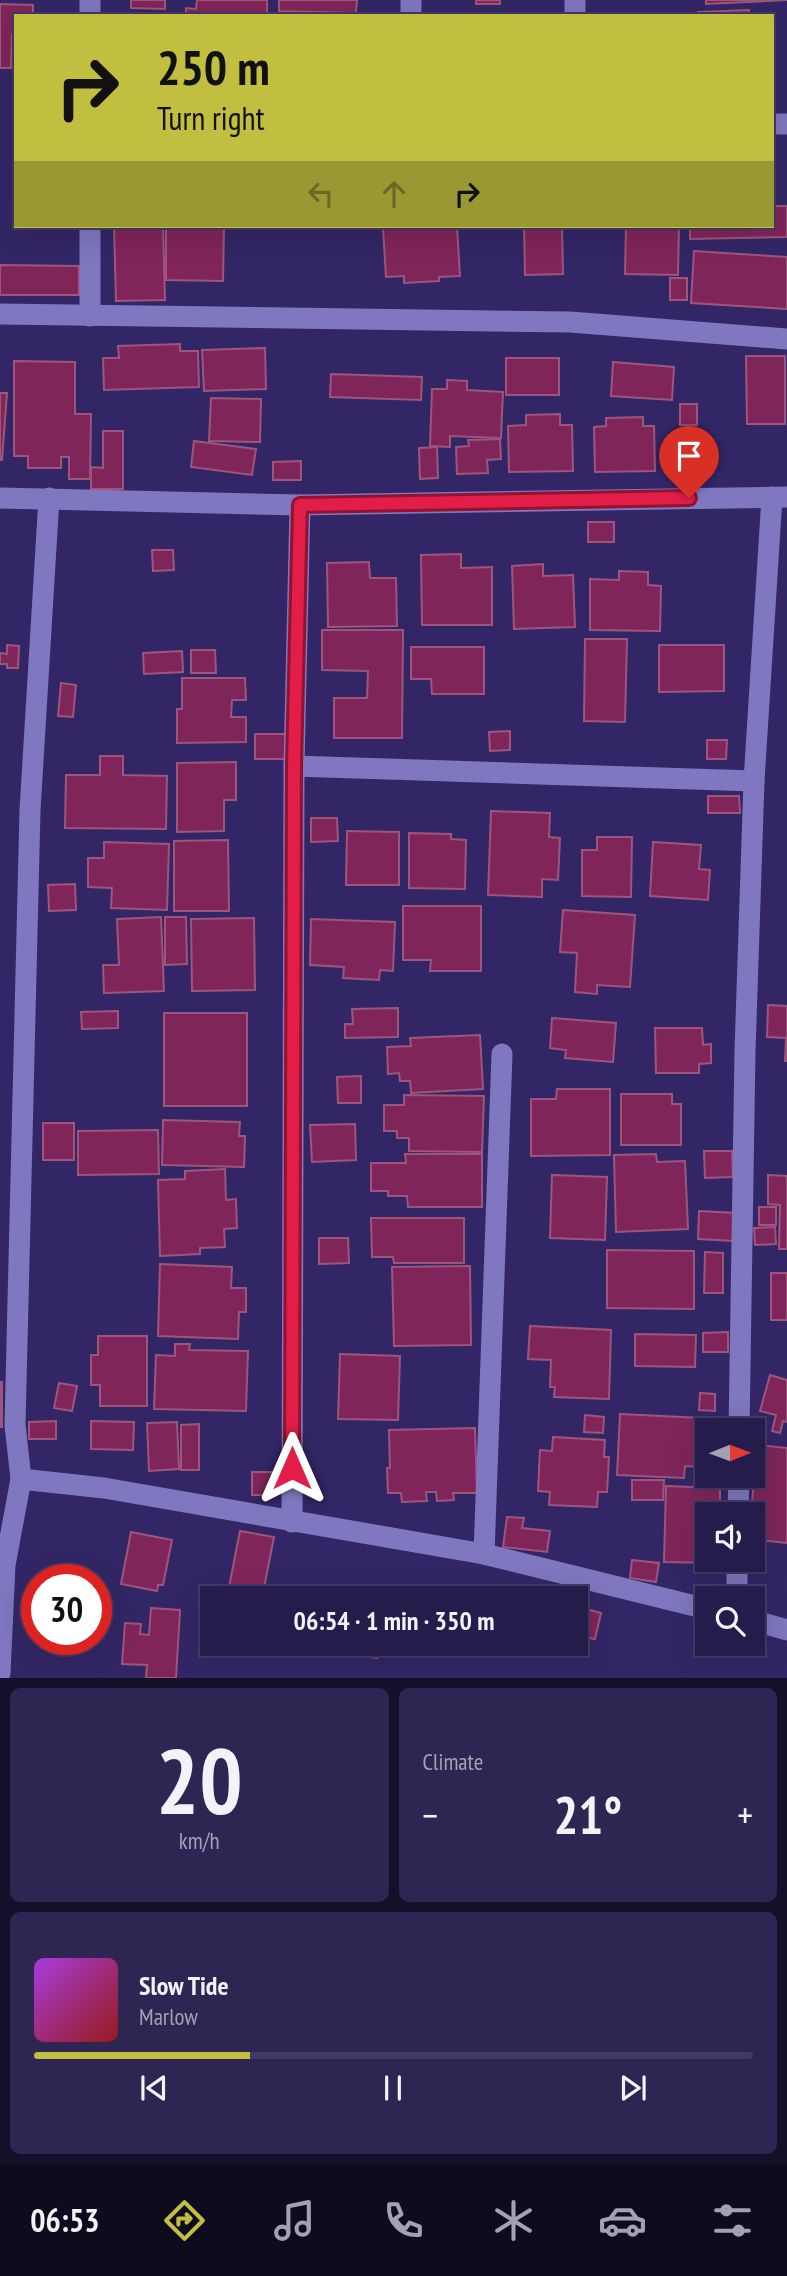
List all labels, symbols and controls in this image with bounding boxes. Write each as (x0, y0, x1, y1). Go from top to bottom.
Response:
text: 250 m (157, 35, 270, 99)
icon: right (42, 42, 133, 133)
text: Turn right (157, 97, 265, 139)
icon: left (302, 175, 340, 213)
icon: ahead (375, 175, 413, 213)
icon: right (448, 175, 486, 213)
pin (659, 426, 719, 498)
icon: arrive (670, 437, 708, 475)
north arrow (695, 1418, 765, 1488)
map controls (695, 1418, 765, 1656)
position arrow (255, 1431, 329, 1505)
button: sound (695, 1502, 765, 1572)
speed limit sign: 30 (21, 1564, 112, 1655)
button: search (695, 1586, 765, 1656)
text: 06:54 · 1 min · 350 m (294, 1604, 494, 1637)
text: 20 (156, 1721, 243, 1839)
text: Climate (423, 1747, 483, 1776)
text: 21° (553, 1781, 622, 1848)
text: − (423, 1790, 438, 1839)
text: + (737, 1790, 753, 1839)
text: km/h (179, 1826, 220, 1855)
text: Slow Tide (139, 1969, 229, 2002)
text: Marlow (139, 2002, 198, 2031)
icon: previous (135, 2069, 173, 2107)
icon: pause (374, 2069, 412, 2107)
icon: next (614, 2069, 652, 2107)
icon: directions (160, 2196, 209, 2245)
icon: music (270, 2196, 319, 2245)
icon: phone (379, 2196, 428, 2245)
icon: climate (489, 2196, 538, 2245)
icon: car (598, 2196, 647, 2245)
icon: filters (708, 2196, 757, 2245)
text: 06:53 (30, 2199, 99, 2241)

